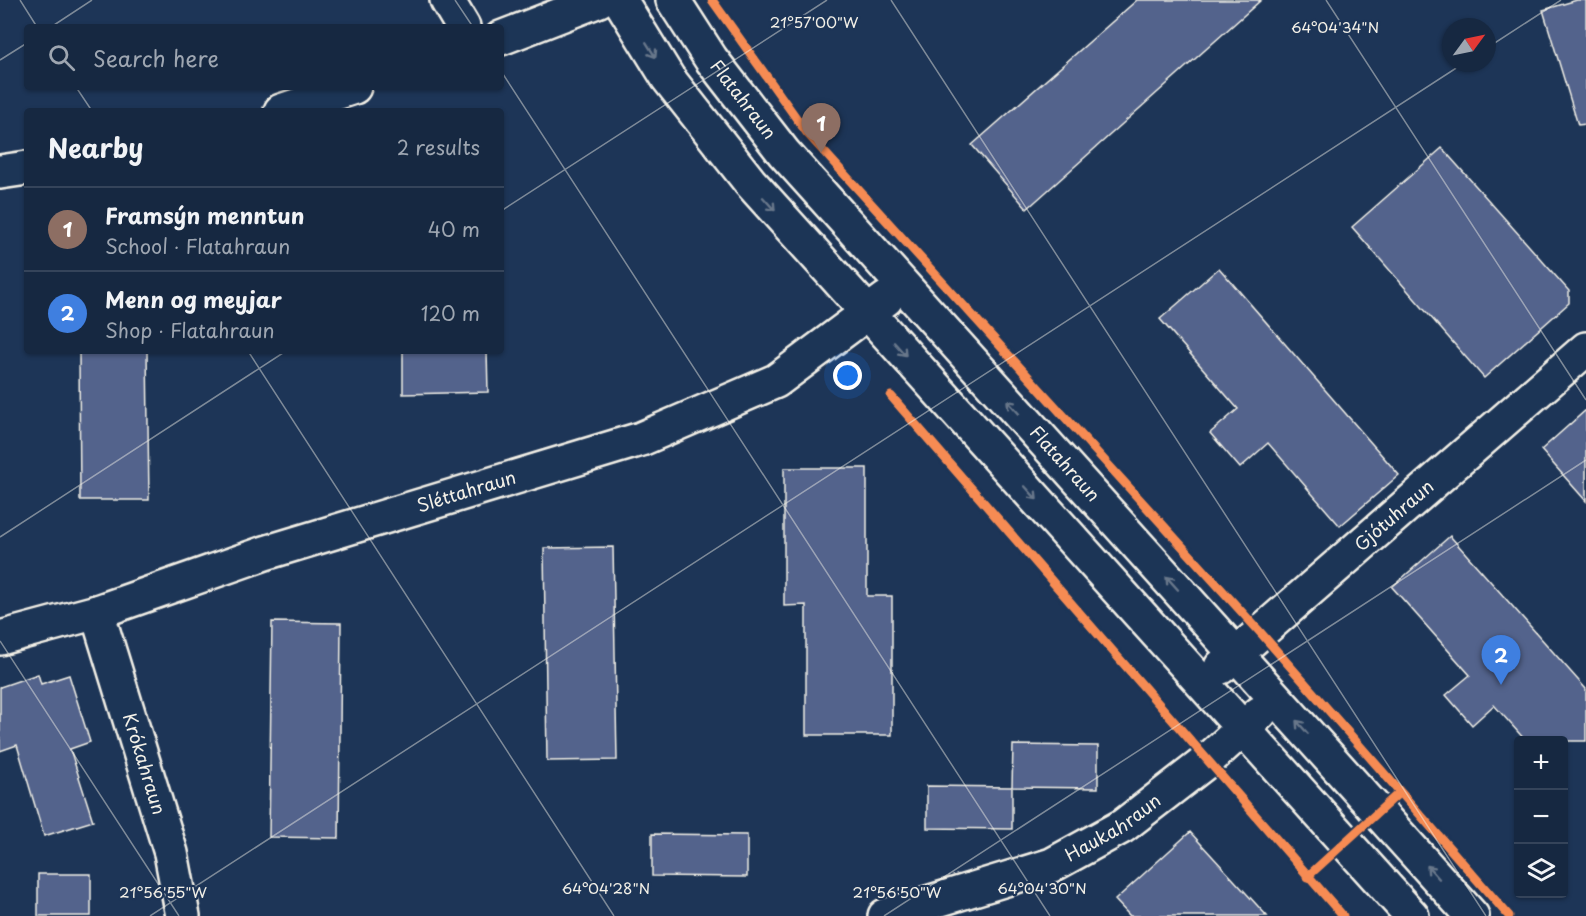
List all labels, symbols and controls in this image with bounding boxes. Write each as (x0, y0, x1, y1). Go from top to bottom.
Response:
text: 21°57'00"W (770, 10, 859, 33)
text: 64°04'34"N (1291, 15, 1379, 38)
north arrow (1442, 18, 1496, 72)
search box (24, 24, 504, 90)
icon: search (45, 41, 78, 74)
text: Search here (93, 41, 219, 74)
one-way arrow (645, 41, 657, 58)
street label: Flatahraun (704, 53, 784, 145)
pin: 1 (802, 104, 840, 153)
text: Nearby (48, 128, 143, 167)
text: 2 results (397, 132, 480, 162)
one-way arrow (762, 196, 776, 211)
text: Framsýn menntun (105, 198, 305, 231)
text: 1 (63, 214, 72, 244)
text: 40 m (428, 214, 480, 244)
text: School · Flatahraun (105, 231, 290, 261)
text: Menn og meyjar (105, 282, 282, 315)
text: 2 (60, 298, 75, 328)
text: 120 m (421, 298, 480, 328)
text: Shop · Flatahraun (105, 315, 275, 345)
one-way arrow (893, 341, 907, 356)
your location (833, 361, 862, 390)
one-way arrow (1006, 400, 1020, 415)
street label: Flatahraun (1024, 419, 1107, 507)
street label: Sléttahraun (413, 463, 519, 518)
street label: Gjótuhraun (1348, 473, 1439, 557)
one-way arrow (1024, 485, 1038, 500)
one-way arrow (1165, 575, 1179, 590)
pin: 2 (1482, 636, 1520, 685)
street label: Krókahraun (117, 709, 173, 818)
one-way arrow (1296, 720, 1310, 735)
map controls (1514, 736, 1568, 898)
button: + (1514, 736, 1568, 790)
street label: Haukahraun (1059, 787, 1166, 867)
button: − (1514, 790, 1568, 844)
button: layers (1514, 844, 1568, 898)
one-way arrow (1426, 865, 1440, 880)
text: 64°04'28"N (562, 876, 650, 899)
text: 64°04'30"N (997, 876, 1087, 899)
text: 21°56'55"W (119, 880, 208, 903)
text: 21°56'50"W (853, 880, 942, 903)

